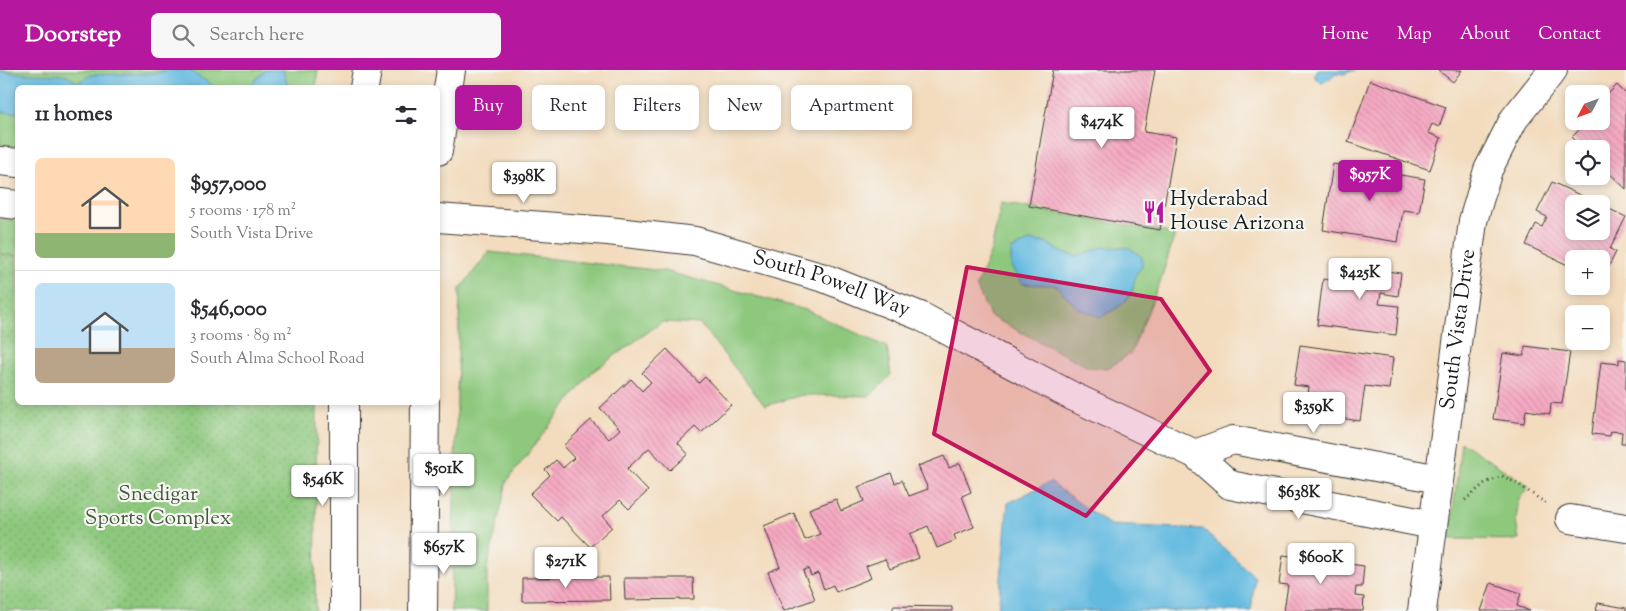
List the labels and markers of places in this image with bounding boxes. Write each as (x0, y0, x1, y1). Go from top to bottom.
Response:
pin: $474K (1067, 106, 1137, 149)
pin: $957K (1335, 160, 1405, 202)
pin: $398K (489, 162, 559, 204)
place label: Hyderabad House Arizona (1170, 185, 1305, 239)
restaurant icon: Hyderabad House Arizona (1141, 199, 1167, 225)
pin: $425K (1325, 258, 1395, 300)
pin: $359K (1279, 392, 1349, 434)
pin: $501K (409, 454, 479, 496)
pin: $546K (288, 464, 358, 507)
pin: $638K (1264, 478, 1334, 520)
pin: $657K (409, 532, 479, 575)
pin: $600K (1286, 542, 1356, 585)
pin: $271K (531, 546, 601, 589)

